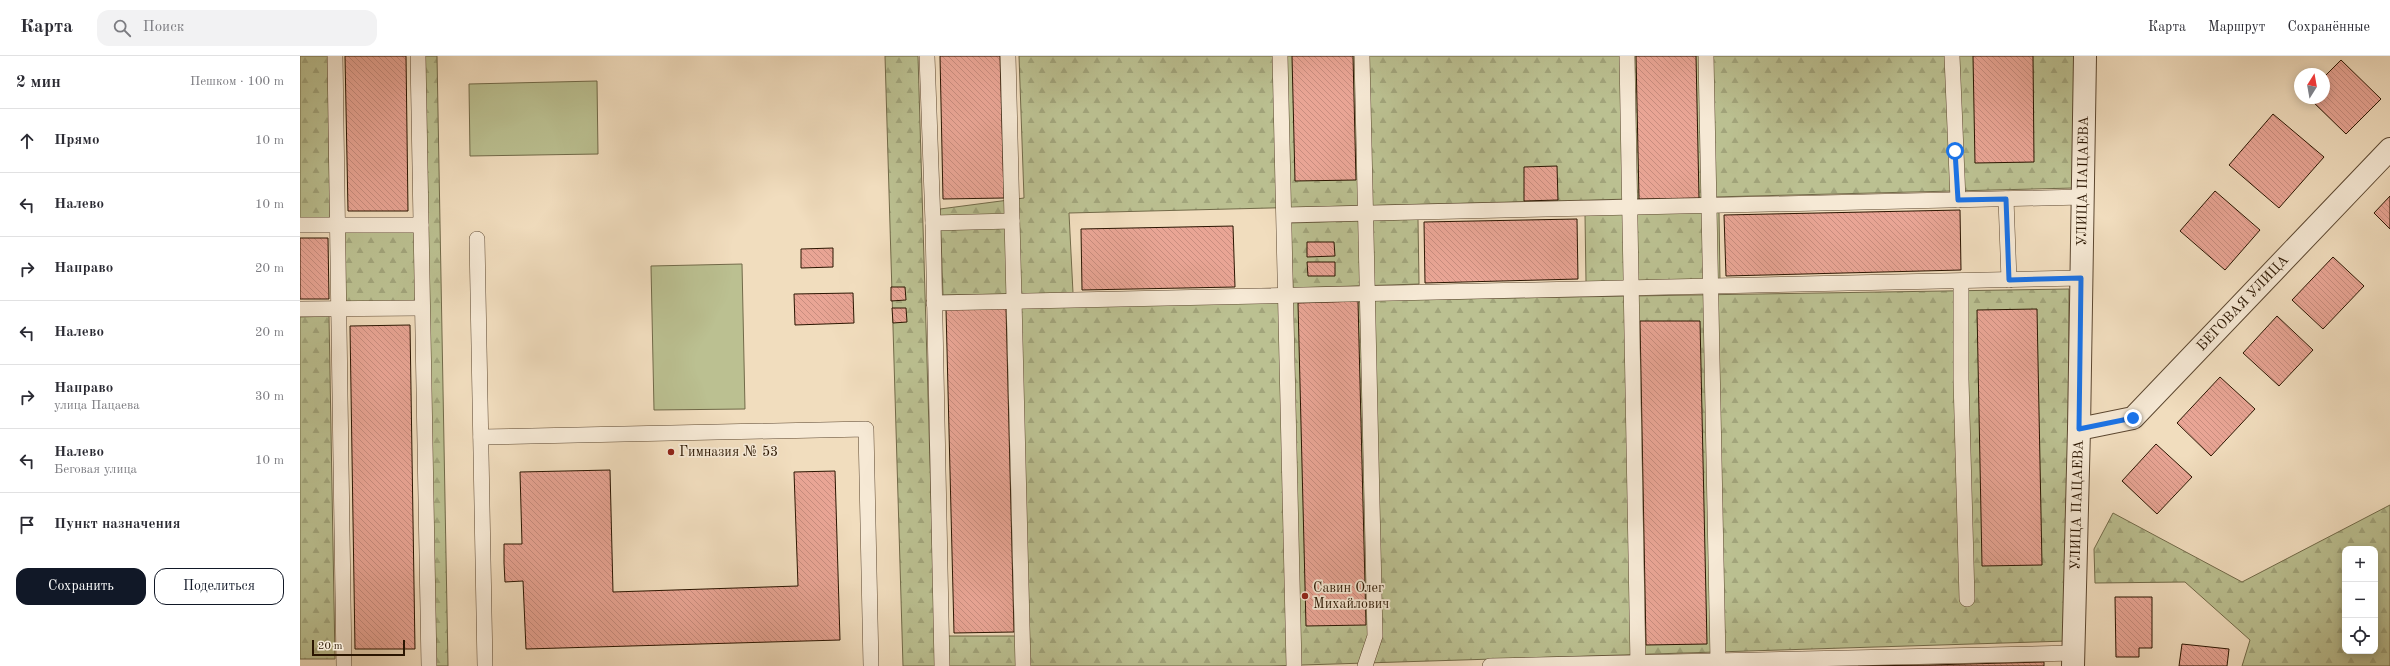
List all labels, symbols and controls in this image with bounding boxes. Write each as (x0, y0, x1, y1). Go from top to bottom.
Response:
search box (97, 10, 377, 46)
icon: search (111, 17, 133, 39)
text: Карта (20, 18, 73, 37)
text: Поиск (143, 20, 184, 35)
text: Карта (2148, 20, 2186, 34)
text: Маршрут (2208, 20, 2265, 34)
text: Сохранённые (2287, 20, 2370, 34)
north arrow (2294, 68, 2330, 104)
text: 2 мин (16, 74, 61, 91)
text: Пешком · 100 m (190, 75, 284, 88)
street label: УЛИЦА ПАЦАЕВА (2075, 116, 2091, 246)
icon: ahead (16, 130, 38, 152)
text: Прямо (54, 133, 100, 148)
text: 10 m (255, 134, 284, 147)
route start (1946, 142, 1964, 160)
icon: left (16, 194, 38, 216)
text: Налево (54, 197, 104, 212)
text: 10 m (255, 198, 284, 211)
street label: БЕГОВАЯ УЛИЦА (2194, 253, 2292, 353)
icon: right (16, 258, 38, 280)
text: Направо (54, 261, 113, 276)
text: 20 m (255, 262, 284, 275)
icon: left (16, 322, 38, 344)
text: Налево (54, 325, 104, 340)
text: 20 m (255, 326, 284, 339)
text: Направо (54, 381, 113, 396)
icon: right (16, 386, 38, 408)
text: 30 m (255, 390, 284, 403)
text: улица Пацаева (54, 399, 140, 412)
route end (2124, 409, 2142, 427)
street label: УЛИЦА ПАЦАЕВА (2068, 439, 2086, 570)
text: Налево (54, 445, 104, 460)
place label: Гимназия № 53 (679, 445, 778, 459)
marker: Гимназия № 53 (666, 447, 676, 457)
icon: left (16, 450, 38, 472)
text: 10 m (255, 454, 284, 467)
text: Беговая улица (54, 463, 137, 476)
icon: arrive (16, 514, 38, 536)
text: Пункт назначения (54, 517, 181, 532)
map controls (2342, 546, 2378, 654)
button: + (2342, 546, 2378, 582)
button: Сохранить (16, 568, 146, 605)
button: Поделиться (154, 568, 284, 605)
place label: Савин Олег Михайлович (1313, 581, 1389, 611)
button: − (2342, 582, 2378, 618)
marker: Савин Олег Михайлович (1300, 591, 1310, 601)
button: locate (2342, 618, 2378, 654)
scale bar (312, 638, 405, 657)
text: 20 m (318, 641, 343, 652)

